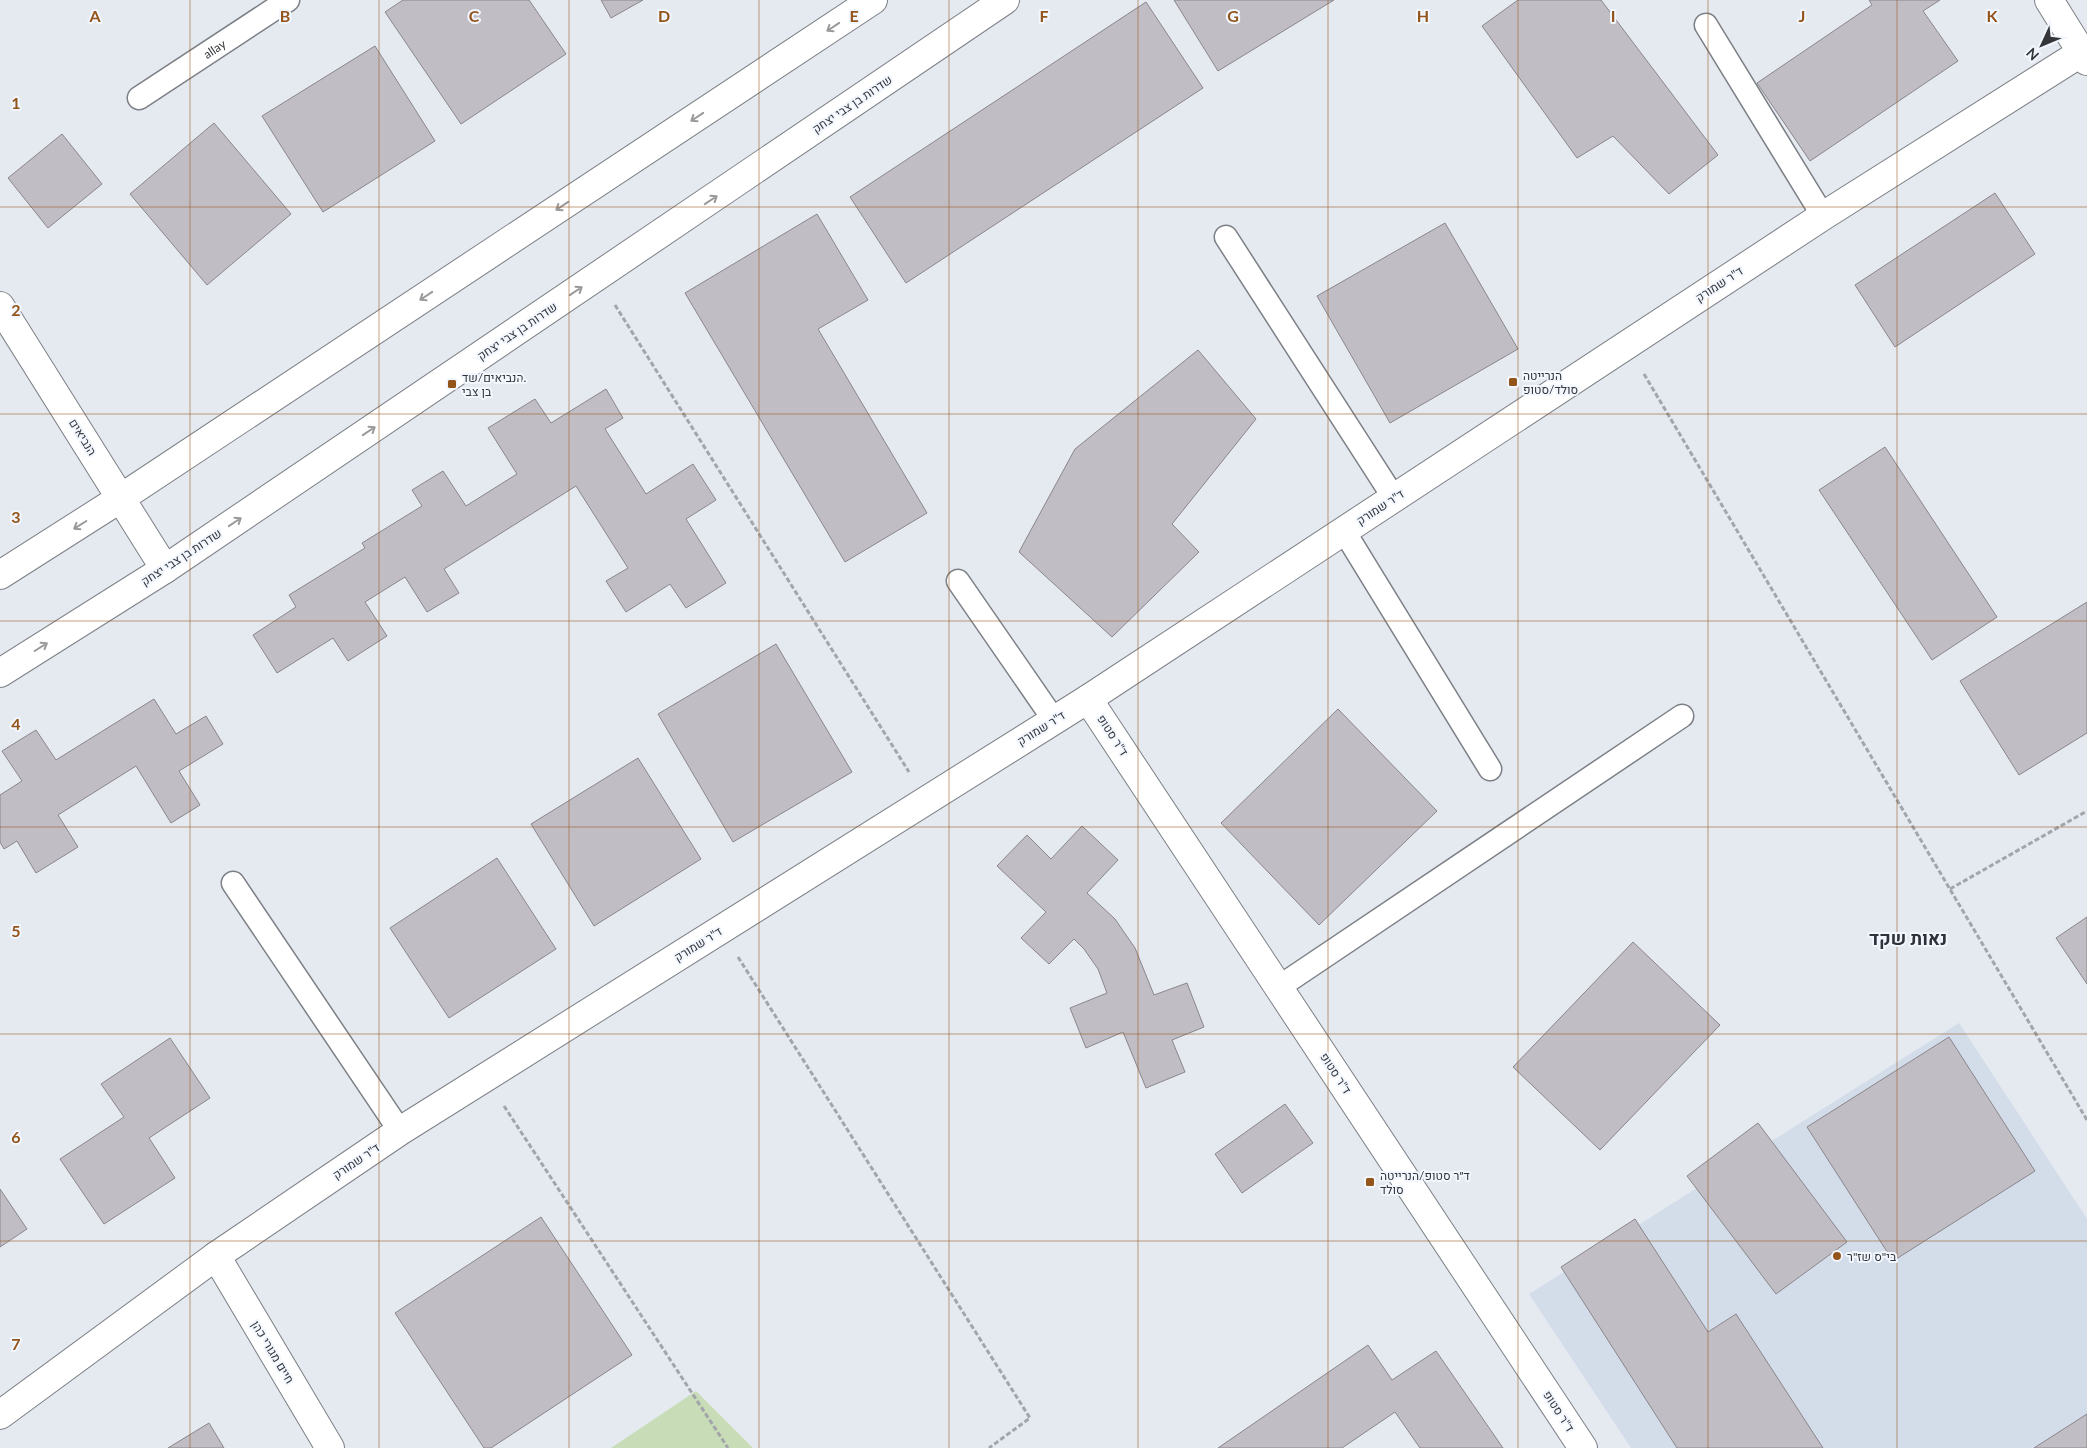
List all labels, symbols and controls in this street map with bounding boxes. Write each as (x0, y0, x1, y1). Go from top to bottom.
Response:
text: A (88, 6, 101, 25)
text: B (280, 6, 290, 25)
text: C (469, 6, 480, 25)
text: D (658, 6, 670, 25)
text: E (849, 6, 859, 25)
text: F (1039, 6, 1049, 25)
text: G (1227, 6, 1239, 25)
text: H (1417, 6, 1429, 25)
text: I (1611, 6, 1615, 25)
text: J (1799, 6, 1805, 25)
text: K (1987, 6, 1999, 25)
north arrow (2017, 20, 2067, 70)
one-way arrow (826, 22, 840, 32)
street label: allay (200, 35, 229, 61)
text: N (2022, 45, 2042, 64)
street label: שדרות בן צבי יצחק (809, 72, 895, 136)
text: 1 (11, 93, 21, 112)
one-way arrow (691, 112, 705, 122)
one-way arrow (704, 195, 718, 205)
one-way arrow (555, 201, 569, 212)
street label: ד"ר שמורק (1692, 263, 1746, 305)
one-way arrow (569, 286, 583, 296)
one-way arrow (420, 291, 434, 301)
street label: שדרות בן צבי יצחק (474, 299, 560, 363)
text: 2 (11, 300, 21, 319)
place label: הנרייטה סולד/סטופ (1523, 368, 1578, 397)
place label: הנביאים/שד. בן צבי (462, 370, 527, 399)
marker: הנרייטה סולד/סטופ (1507, 376, 1519, 388)
marker: הנביאים/שד. בן צבי (446, 378, 458, 390)
street label: הנביאים (66, 416, 100, 458)
one-way arrow (362, 426, 376, 436)
street label: ד"ר שמורק (1353, 486, 1407, 528)
text: 3 (11, 507, 21, 526)
one-way arrow (227, 517, 241, 527)
one-way arrow (73, 520, 87, 530)
street label: שדרות בן צבי יצחק (138, 525, 224, 589)
one-way arrow (34, 641, 48, 651)
street label: ד"ר שמורק (1014, 707, 1068, 749)
street label: ד"ר סטופ (1094, 712, 1132, 758)
text: 4 (11, 714, 21, 733)
text: 5 (11, 921, 21, 940)
street label: ד"ר שמורק (671, 923, 725, 965)
district label: נאות שקד (1869, 927, 1947, 949)
street label: ד"ר סטופ (1317, 1050, 1355, 1096)
text: 6 (11, 1127, 21, 1146)
street label: ד"ר שמורק (330, 1140, 382, 1182)
place label: ד״ר סטופ/הנרייטה סולד (1380, 1168, 1470, 1197)
marker: ד״ר סטופ/הנרייטה סולד (1364, 1176, 1376, 1188)
place label: בי"ס שז"ר (1847, 1249, 1897, 1264)
marker: בי"ס שז"ר (1831, 1250, 1843, 1262)
street label: חיים מגורי כהן (248, 1318, 298, 1386)
text: 7 (11, 1334, 21, 1353)
street label: ד"ר סטופ (1540, 1388, 1578, 1434)

